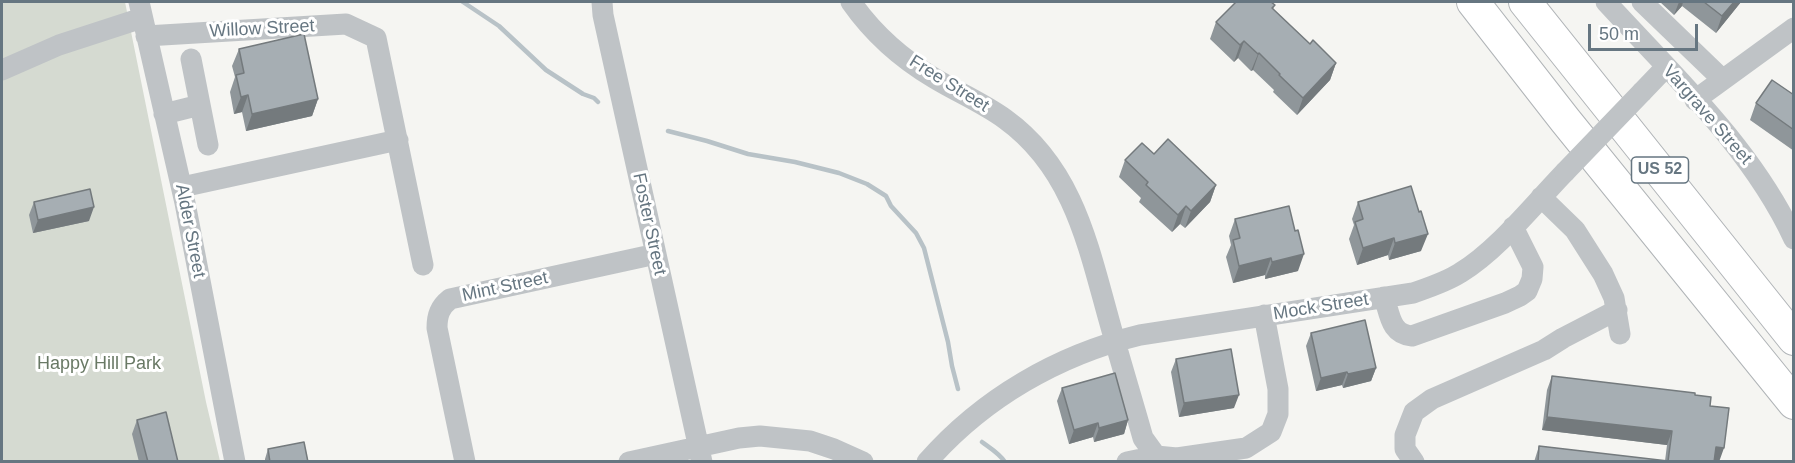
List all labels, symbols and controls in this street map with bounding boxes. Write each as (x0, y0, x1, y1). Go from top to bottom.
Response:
scale bar (1591, 12, 1700, 50)
street label: Willow Street (209, 15, 315, 43)
text: 50 m (1599, 24, 1639, 44)
street label: Free Street (905, 51, 993, 117)
street label: Vargrave Street (1658, 61, 1756, 169)
road number: US 52 (1632, 157, 1688, 183)
street label: Foster Street (628, 171, 670, 277)
street label: Alder Street (170, 182, 210, 280)
street label: Mint Street (460, 267, 550, 307)
street label: Mock Street (1272, 289, 1370, 325)
park label: Happy Hill Park (37, 353, 161, 375)

